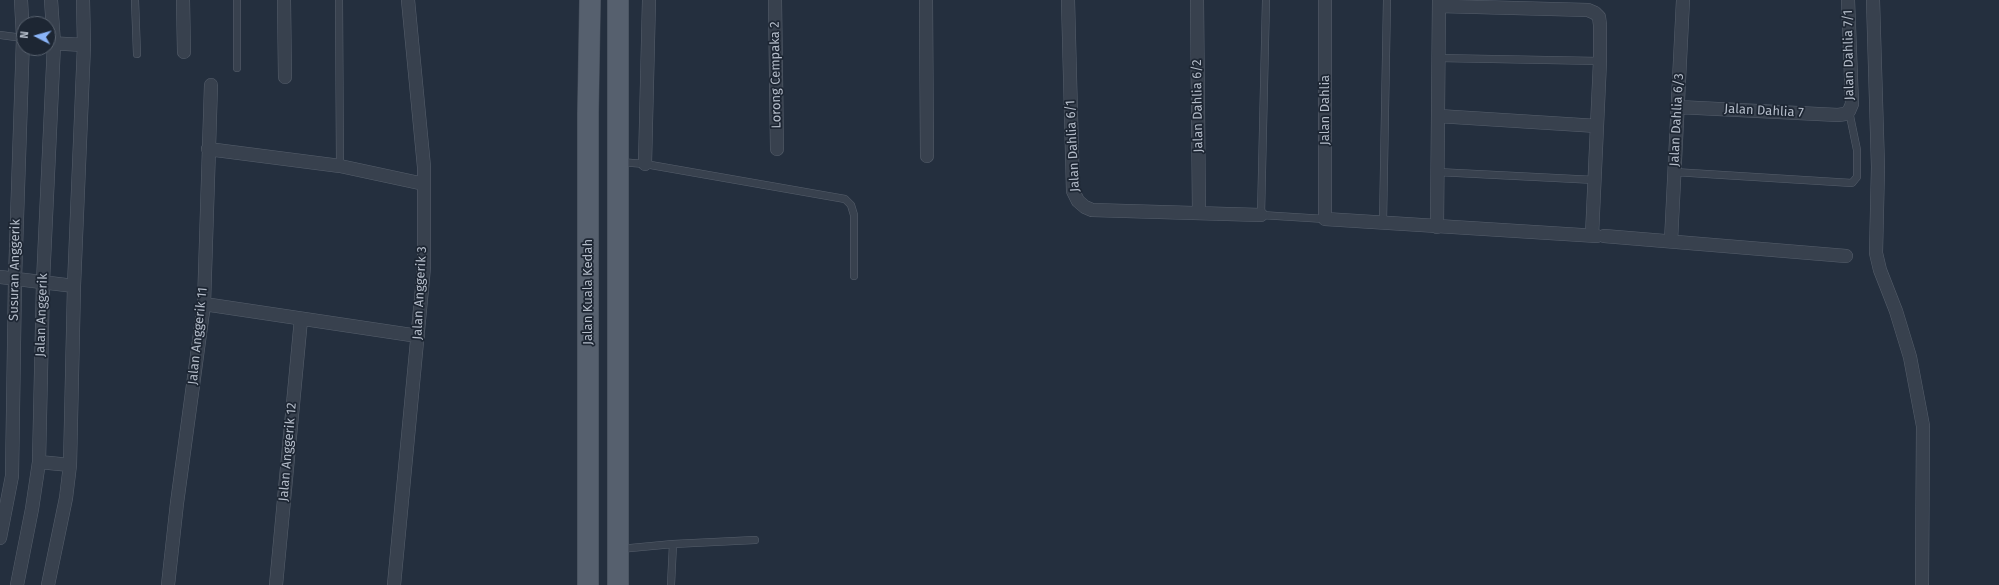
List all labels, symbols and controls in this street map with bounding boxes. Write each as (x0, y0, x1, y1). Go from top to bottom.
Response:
street label: Jalan Dahlia 7/1 (1840, 10, 1858, 100)
north arrow (16, 16, 56, 56)
street label: Lorong Cempaka 2 (767, 21, 785, 129)
text: N (18, 30, 31, 39)
street label: Jalan Dahlia 6/2 (1189, 59, 1207, 153)
street label: Jalan Dahlia 6/3 (1667, 73, 1687, 167)
street label: Jalan Dahlia (1317, 75, 1333, 145)
street label: Jalan Dahlia 6/1 (1063, 100, 1083, 192)
street label: Jalan Dahlia 7 (1724, 101, 1804, 121)
street label: Susuran Anggerik (6, 219, 24, 321)
street label: Jalan Kuala Kedah (580, 239, 596, 345)
street label: Jalan Anggerik 3 (410, 246, 430, 340)
street label: Jalan Anggerik (33, 273, 51, 357)
street label: Jalan Anggerik 11 (185, 286, 211, 386)
street label: Jalan Anggerik 12 (276, 402, 300, 502)

